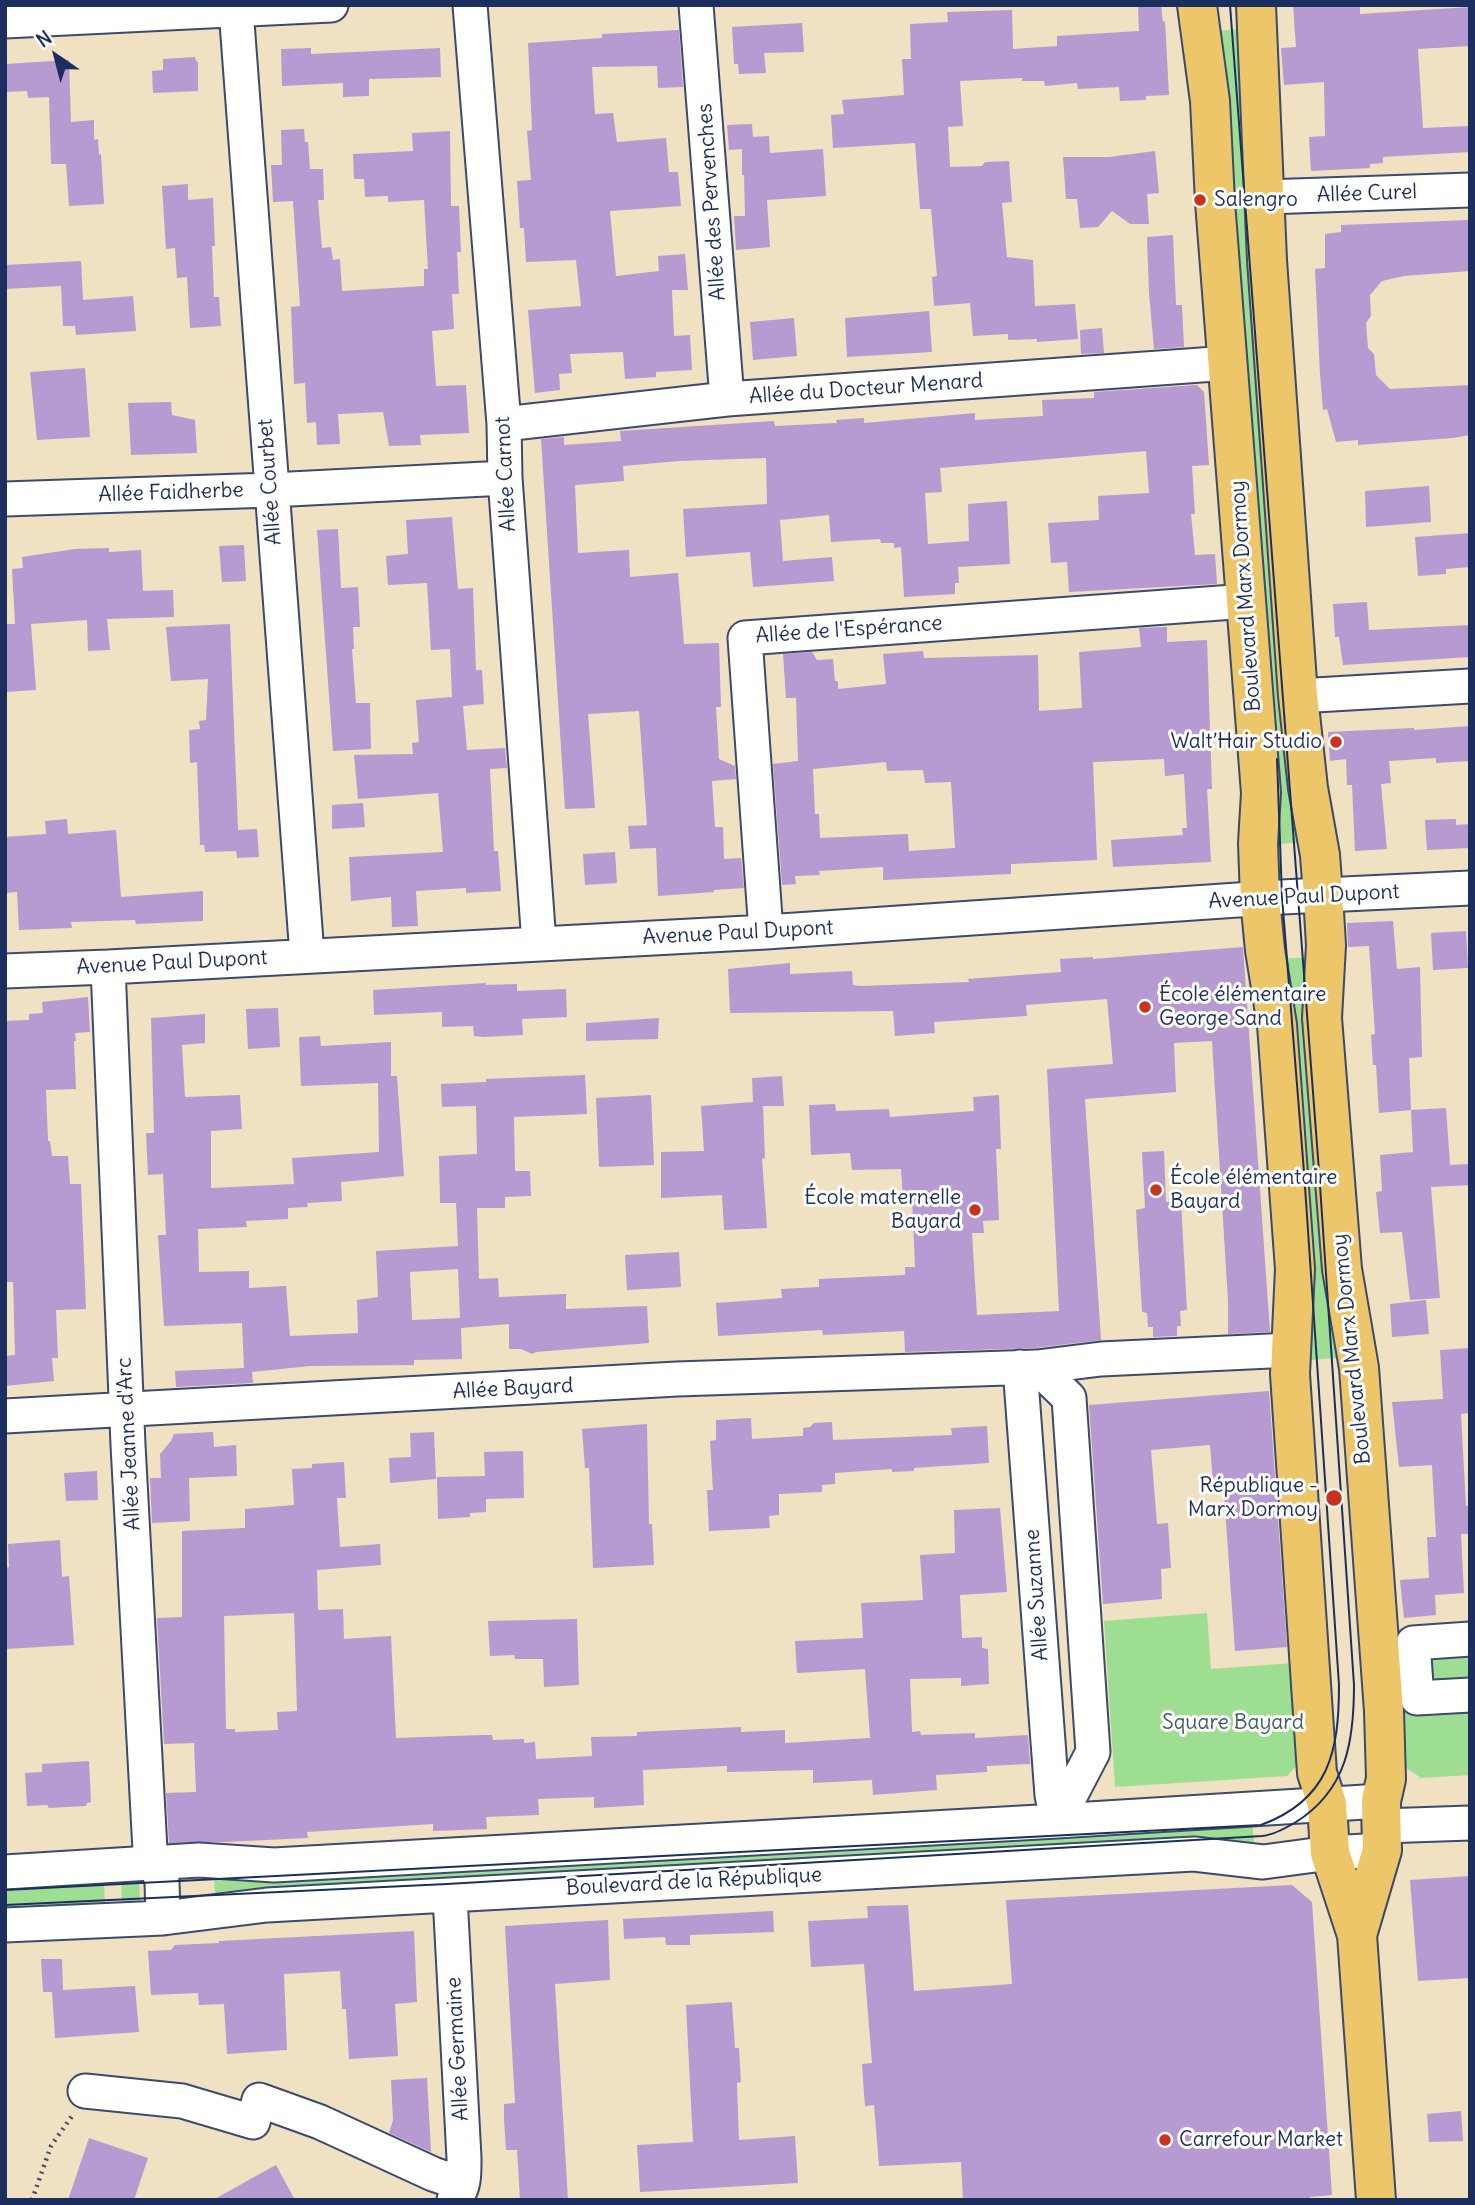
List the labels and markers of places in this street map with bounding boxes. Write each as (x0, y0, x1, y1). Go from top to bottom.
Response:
place label: Salengro (1214, 187, 1298, 213)
marker: Salengro (1192, 192, 1208, 208)
place label: Walt’Hair Studio (1170, 729, 1322, 755)
marker: Walt’Hair Studio (1328, 734, 1344, 750)
place label: École élémentaire George Sand (1159, 982, 1326, 1032)
marker: École élémentaire George Sand (1137, 999, 1153, 1015)
place label: École élémentaire Bayard (1170, 1165, 1337, 1215)
marker: École élémentaire Bayard (1148, 1182, 1164, 1198)
place label: École maternelle Bayard (804, 1185, 961, 1235)
marker: École maternelle Bayard (967, 1202, 983, 1218)
place label: République - Marx Dormoy (1188, 1473, 1318, 1523)
marker: République - Marx Dormoy (1324, 1488, 1344, 1508)
place label: Carrefour Market (1179, 2127, 1343, 2153)
marker: Carrefour Market (1157, 2132, 1173, 2148)

